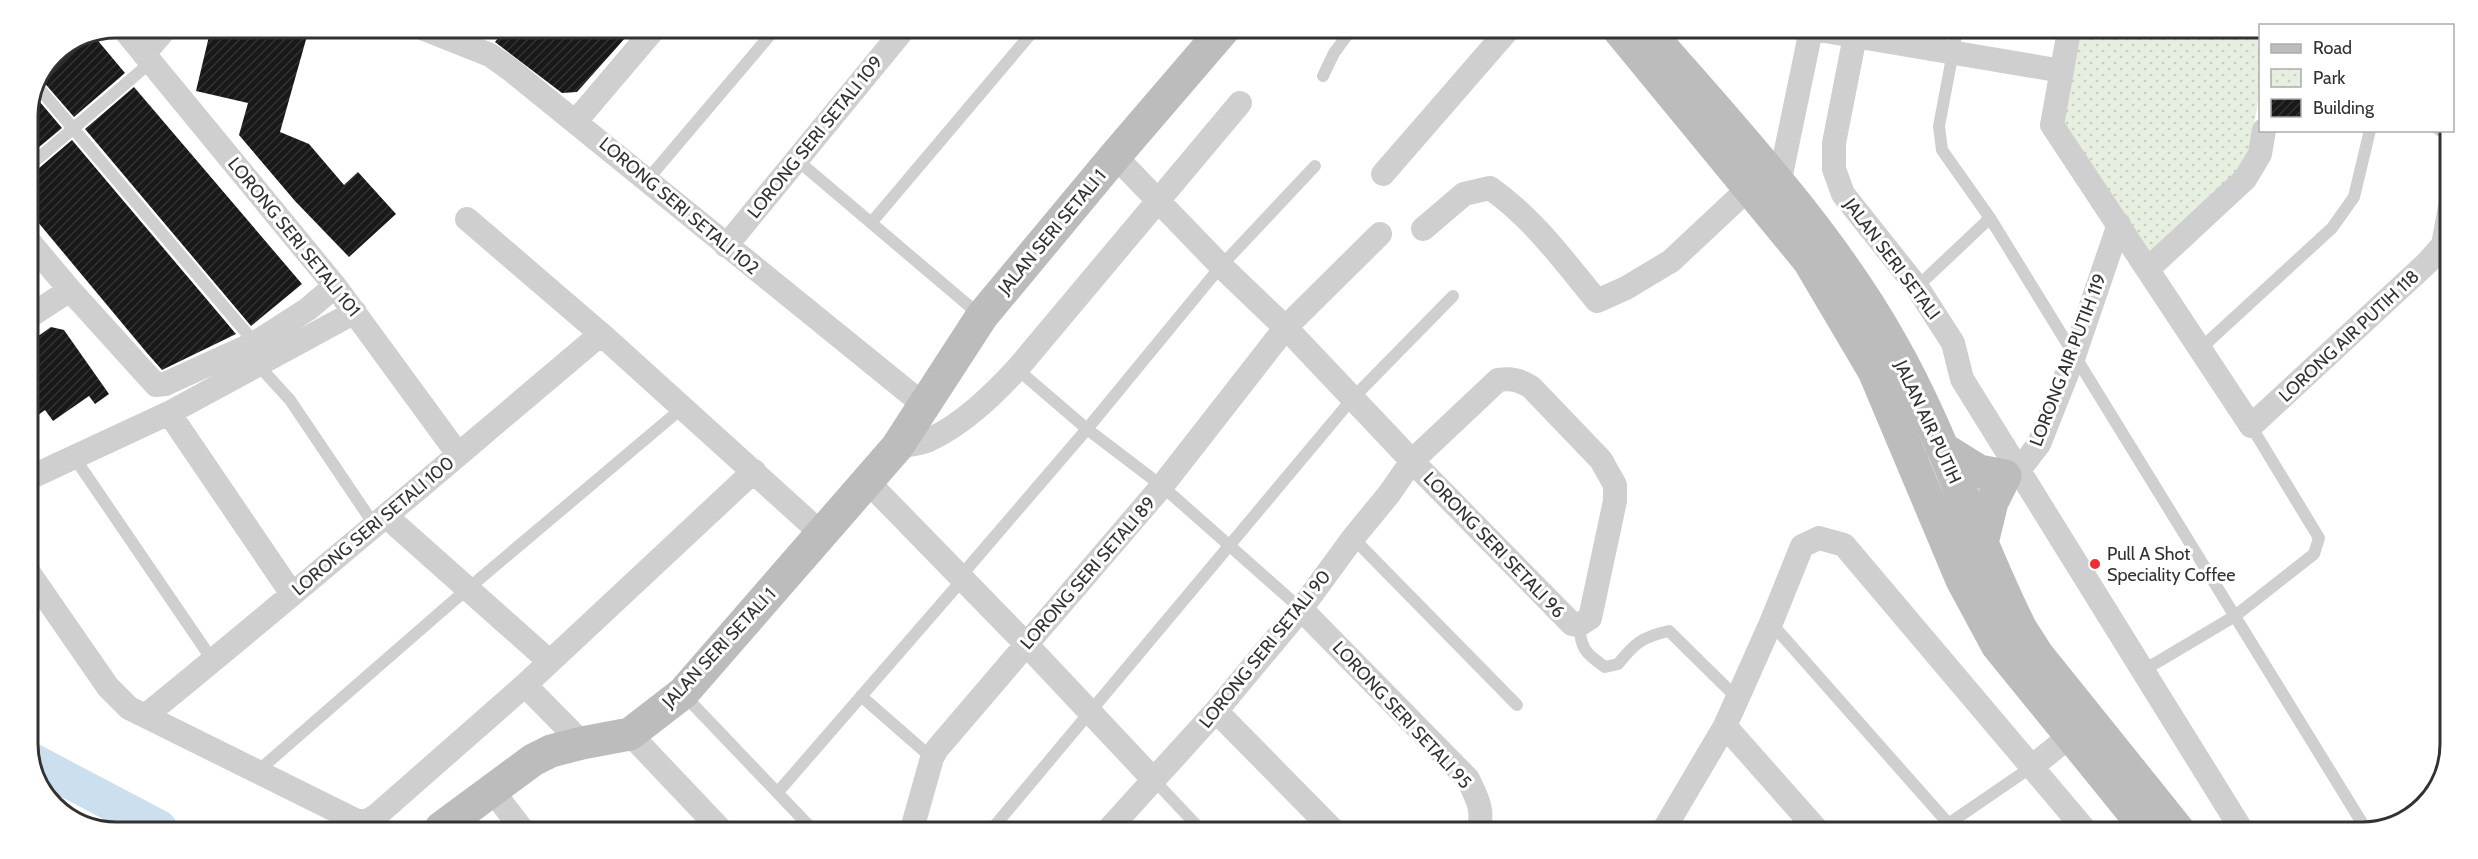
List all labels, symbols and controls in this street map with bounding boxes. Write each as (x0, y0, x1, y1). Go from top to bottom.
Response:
legend (2259, 24, 2454, 132)
text: Road (2313, 37, 2352, 59)
street label: LORONG SERI SETALI 109 (743, 51, 887, 223)
text: Park (2313, 67, 2346, 89)
text: Building (2313, 97, 2375, 119)
street label: LORONG SERI SETALI 102 (595, 133, 763, 279)
street label: LORONG SERI SETALI 101 (223, 153, 365, 321)
street label: JALAN SERI SETALI 1 (993, 165, 1111, 300)
street label: JALAN SERI SETALI (1839, 193, 1945, 324)
street label: LORONG AIR PUTIH 118 (2274, 265, 2424, 407)
street label: LORONG AIR PUTIH 119 (2025, 271, 2111, 449)
street label: JALAN AIR PUTIH (1889, 356, 1966, 487)
street label: LORONG SERI SETALI 100 (287, 452, 459, 600)
street label: LORONG SERI SETALI 96 (1419, 467, 1569, 623)
street label: LORONG SERI SETALI 89 (1016, 492, 1160, 654)
place label: Pull A Shot Speciality Coffee (2107, 543, 2235, 586)
marker: Pull A Shot Speciality Coffee (2088, 557, 2102, 571)
street label: LORONG SERI SETALI 90 (1195, 566, 1335, 732)
street label: JALAN SERI SETALI 1 (657, 583, 780, 713)
street label: LORONG SERI SETALI 95 (1328, 637, 1476, 793)

